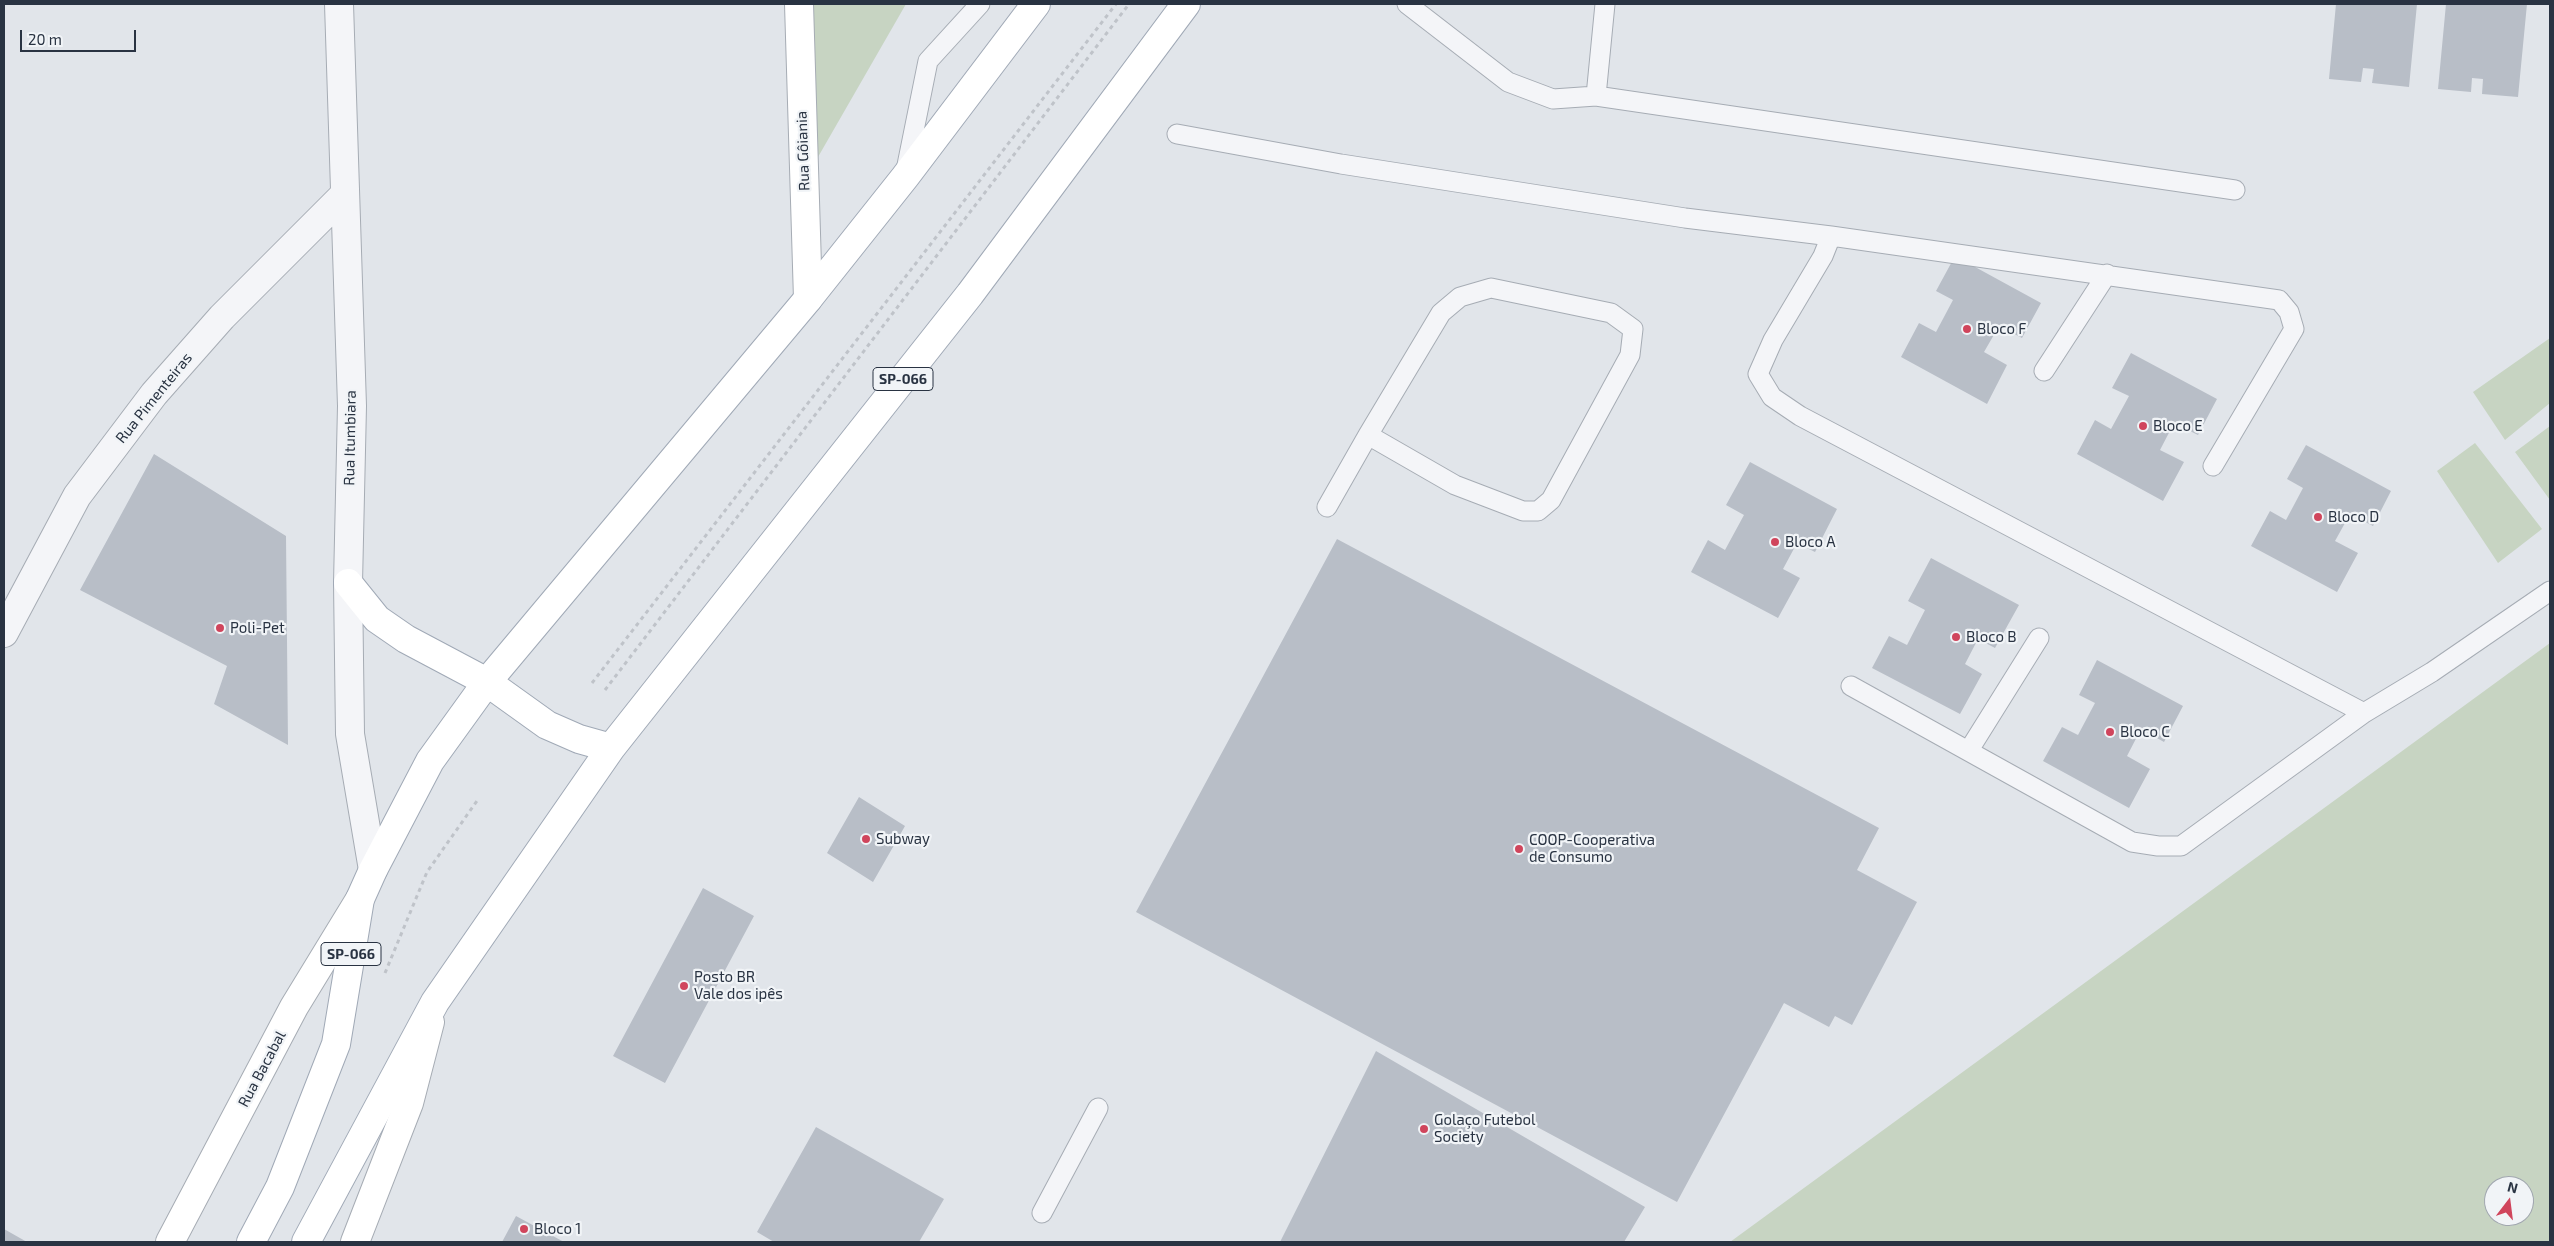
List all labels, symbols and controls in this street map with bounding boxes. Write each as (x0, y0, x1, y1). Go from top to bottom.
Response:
scale bar (22, 20, 139, 52)
text: 20 m (28, 30, 62, 48)
street label: Rua Gôiania (793, 111, 813, 191)
place label: Bloco F (1977, 320, 2026, 338)
marker: Bloco F (1961, 323, 1973, 335)
street label: Rua Pimenteiras (112, 349, 196, 447)
road number: SP-066 (873, 368, 933, 390)
street label: Rua Itumbiara (340, 390, 360, 486)
place label: Bloco E (2153, 417, 2203, 435)
marker: Bloco E (2137, 420, 2149, 432)
place label: Bloco D (2328, 508, 2379, 526)
marker: Bloco D (2312, 511, 2324, 523)
place label: Bloco A (1785, 533, 1836, 551)
marker: Bloco A (1769, 536, 1781, 548)
place label: Poli-Pet (230, 619, 285, 637)
marker: Poli-Pet (214, 622, 226, 634)
place label: Bloco B (1966, 628, 2017, 646)
marker: Bloco B (1950, 631, 1962, 643)
place label: Bloco C (2120, 723, 2170, 741)
marker: Bloco C (2104, 726, 2116, 738)
place label: Subway (876, 830, 930, 848)
place label: COOP-Cooperativa de Consumo (1529, 831, 1655, 866)
marker: Subway (860, 833, 872, 845)
marker: COOP-Cooperativa de Consumo (1513, 843, 1525, 855)
road number: SP-066 (321, 942, 381, 966)
place label: Posto BR Vale dos ipês (694, 968, 783, 1003)
marker: Posto BR Vale dos ipês (678, 980, 690, 992)
street label: Rua Bacabal (234, 1028, 290, 1110)
place label: Golaço Futebol Society (1434, 1111, 1535, 1146)
marker: Golaço Futebol Society (1418, 1123, 1430, 1135)
north arrow (2484, 1176, 2534, 1226)
text: N (2506, 1177, 2520, 1197)
place label: Bloco 1 (534, 1220, 581, 1238)
marker: Bloco 1 (518, 1223, 530, 1235)

